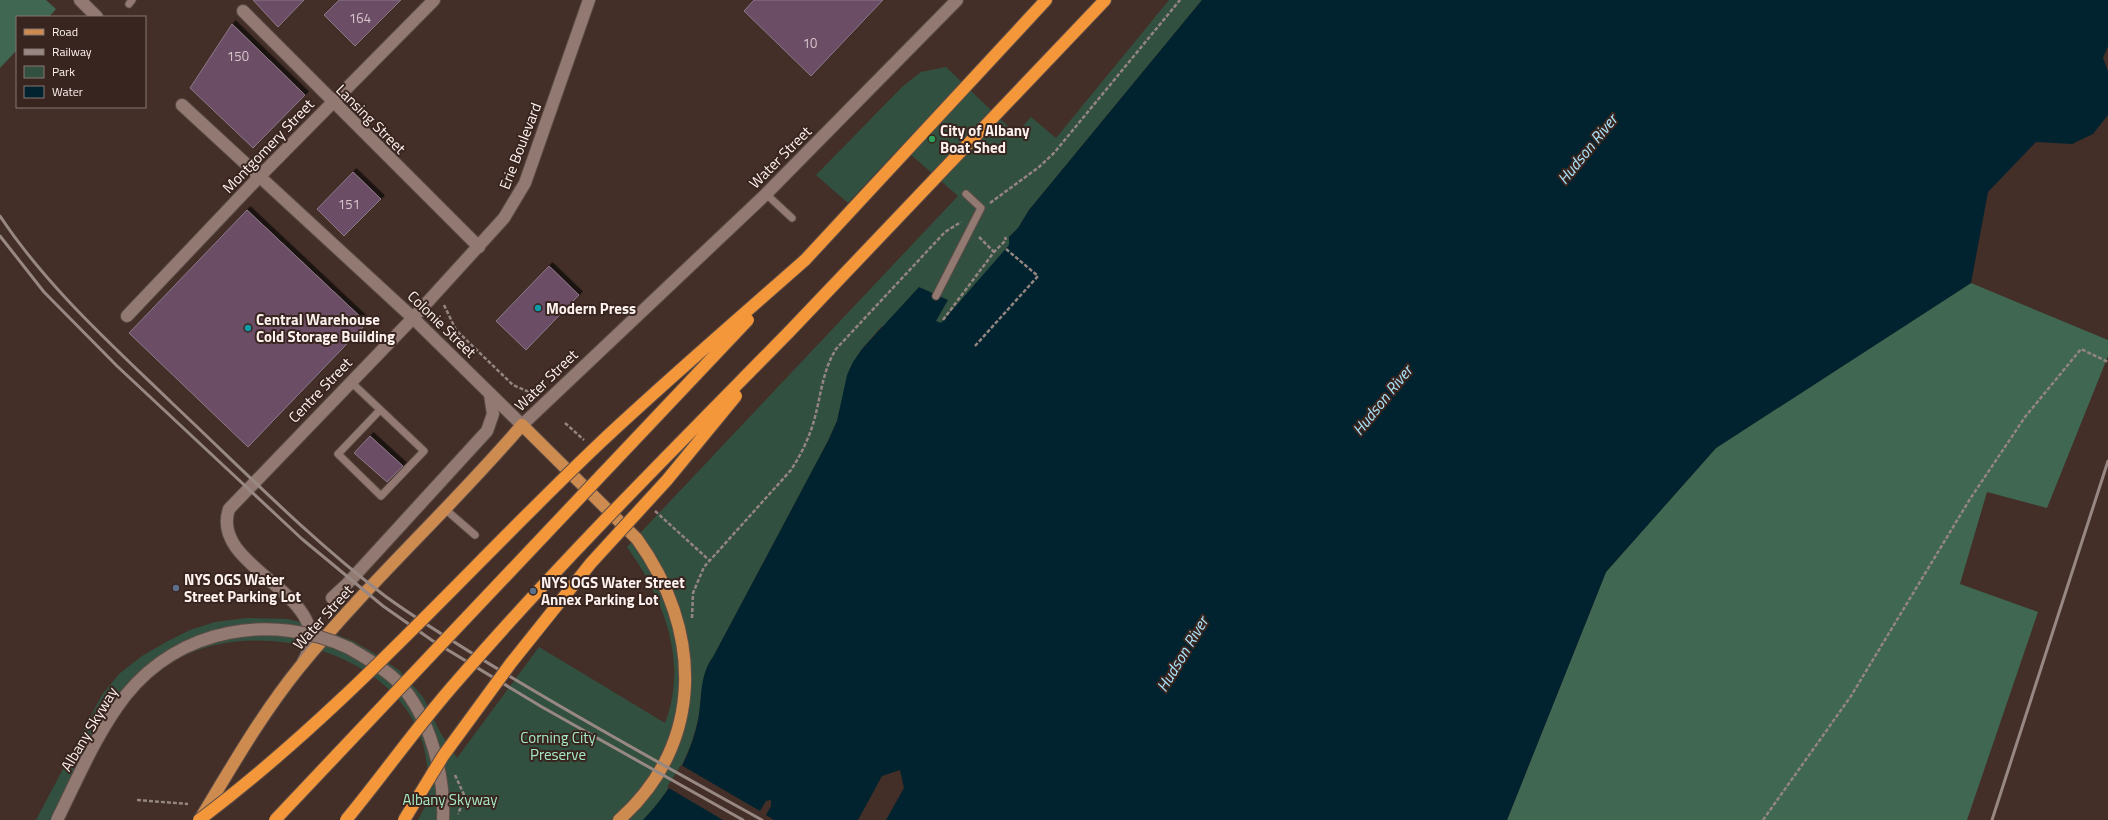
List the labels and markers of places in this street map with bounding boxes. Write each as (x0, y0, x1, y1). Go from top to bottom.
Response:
place label: City of Albany Boat Shed (940, 119, 1030, 159)
marker: City of Albany Boat Shed (927, 134, 937, 144)
place label: Modern Press (546, 297, 636, 320)
marker: Modern Press (533, 303, 543, 313)
place label: Central Warehouse Cold Storage Building (256, 308, 395, 348)
marker: Central Warehouse Cold Storage Building (243, 323, 253, 333)
place label: NYS OGS Water Street Parking Lot (184, 568, 301, 608)
place label: NYS OGS Water Street Annex Parking Lot (541, 571, 685, 611)
marker: NYS OGS Water Street Parking Lot (171, 583, 181, 593)
marker: NYS OGS Water Street Annex Parking Lot (528, 586, 538, 596)

